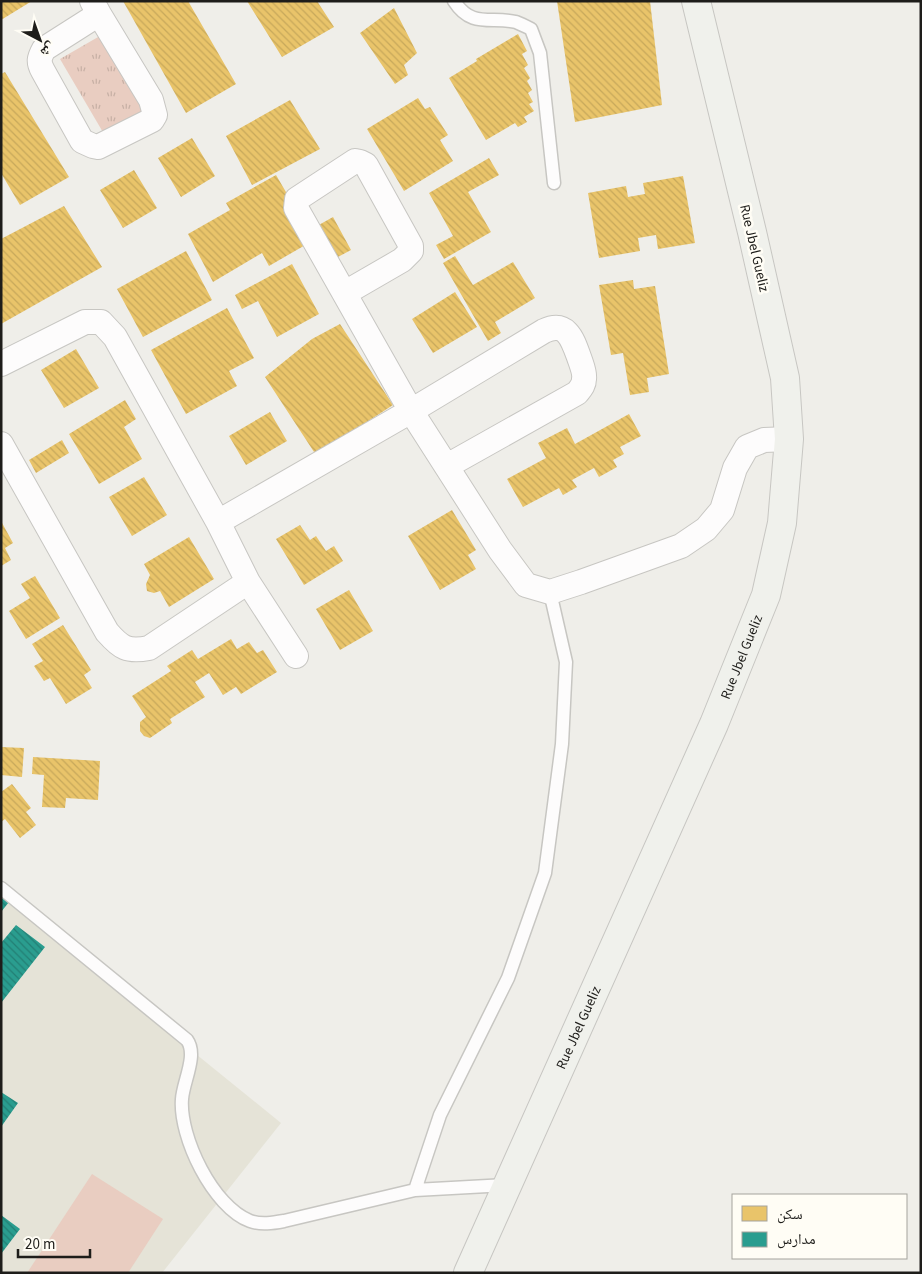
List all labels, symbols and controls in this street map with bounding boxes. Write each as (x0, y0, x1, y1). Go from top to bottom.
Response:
north arrow (15, 15, 65, 65)
text: ش (36, 37, 60, 62)
street label: Rue Jbel Gueliz (734, 202, 774, 294)
street label: Rue Jbel Gueliz (716, 612, 768, 702)
street label: Rue Jbel Gueliz (552, 983, 606, 1073)
legend (732, 1194, 907, 1259)
text: سكن (777, 1204, 803, 1225)
scale bar (18, 1226, 90, 1258)
text: مدارس (777, 1229, 816, 1250)
text: 20 m (25, 1234, 55, 1255)

